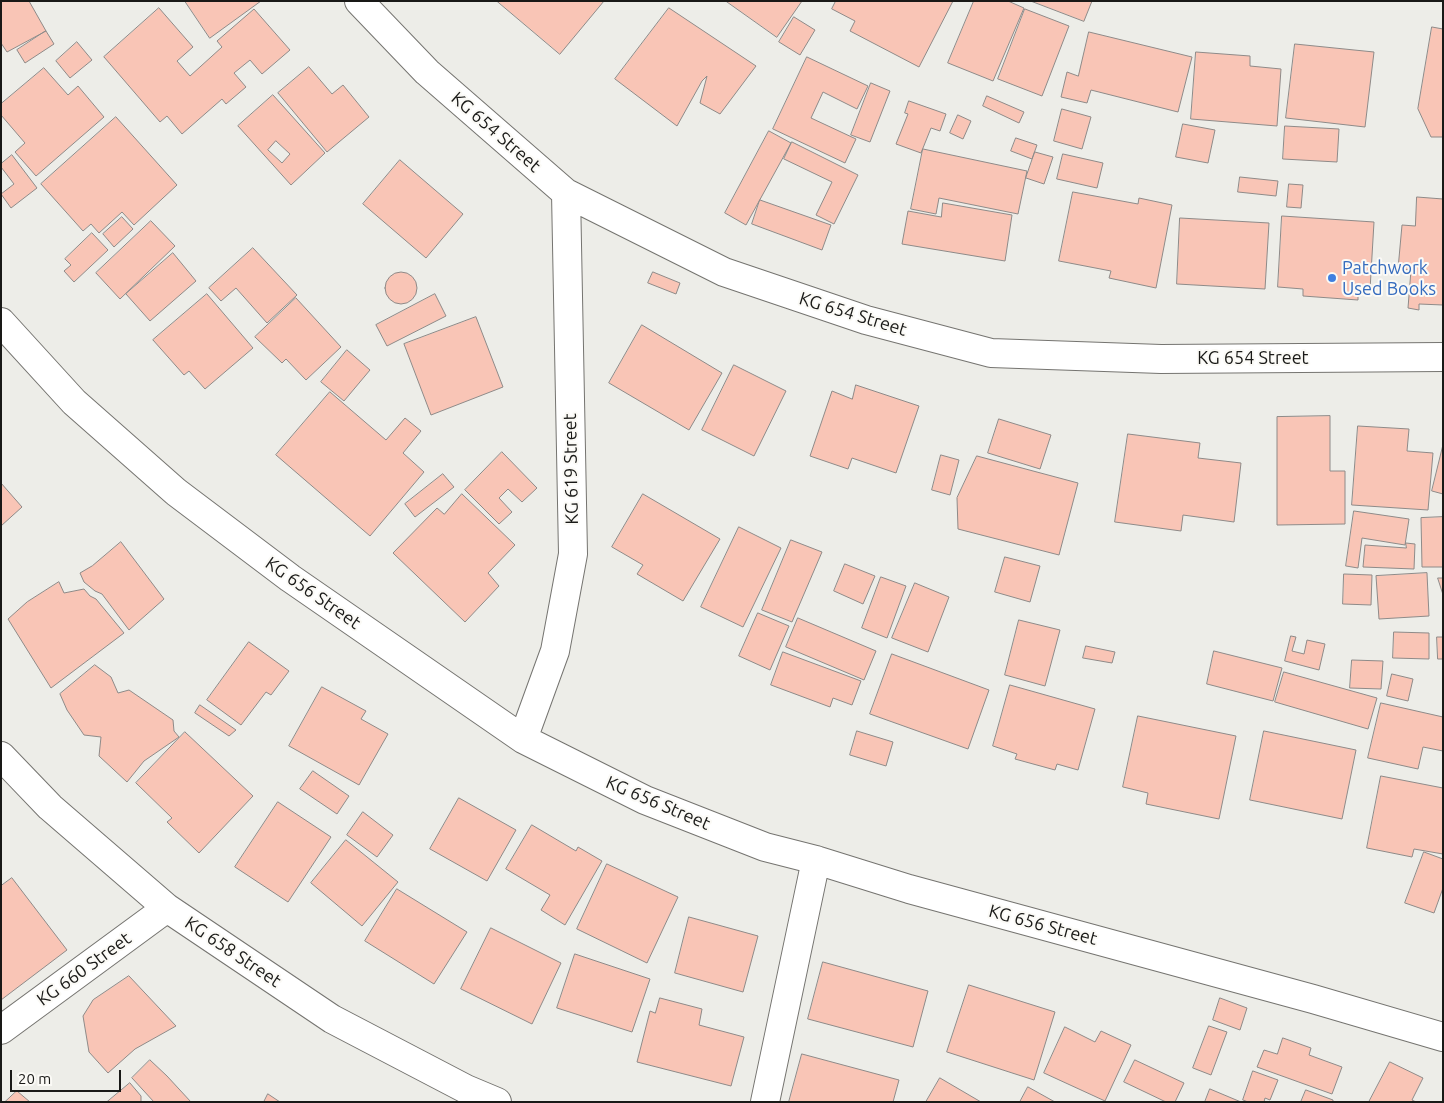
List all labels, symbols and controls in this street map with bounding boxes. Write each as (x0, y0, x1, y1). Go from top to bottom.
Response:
street label: KG 654 Street (447, 87, 545, 177)
place label: Patchwork Used Books (1342, 257, 1436, 300)
marker: Patchwork Used Books (1326, 272, 1338, 284)
street label: KG 654 Street (797, 287, 909, 341)
street label: KG 654 Street (1197, 347, 1309, 369)
street label: KG 619 Street (559, 413, 583, 525)
street label: KG 656 Street (261, 552, 365, 634)
street label: KG 656 Street (603, 771, 713, 835)
street label: KG 656 Street (986, 900, 1100, 950)
street label: KG 658 Street (181, 912, 285, 992)
street label: KG 660 Street (33, 928, 135, 1010)
scale bar (12, 1060, 124, 1092)
text: 20 m (18, 1070, 51, 1087)

